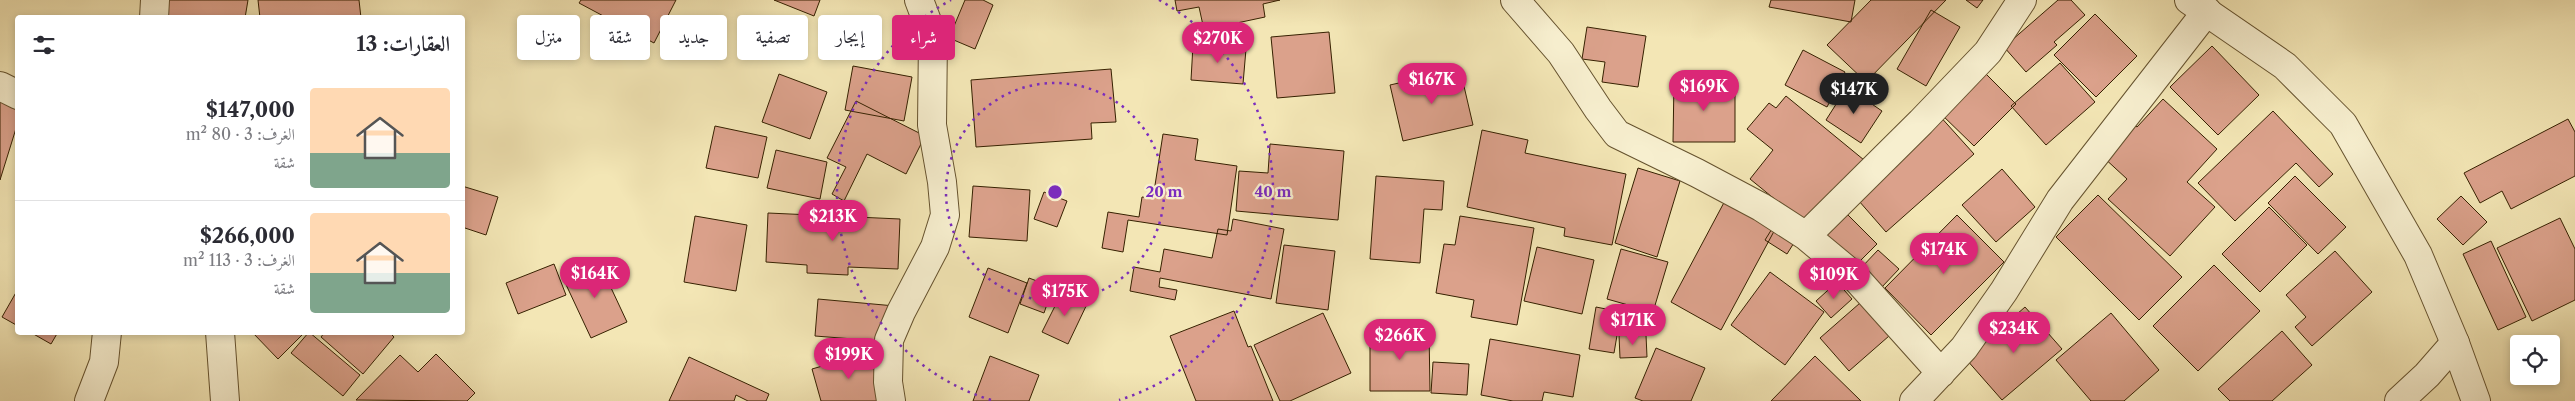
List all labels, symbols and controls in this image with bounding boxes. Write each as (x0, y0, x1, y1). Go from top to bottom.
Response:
chip: منزل (517, 15, 580, 60)
chip: شقة (590, 15, 650, 60)
chip: جديد (660, 15, 727, 60)
chip: تصفية (737, 15, 808, 60)
chip: إيجار (818, 15, 882, 60)
chip: شراء (892, 15, 955, 60)
pin: $270K (1183, 22, 1253, 64)
text: $270K (1193, 28, 1243, 48)
icon: filters (30, 31, 58, 59)
text: العقارات: 13 (356, 31, 450, 56)
pin: $167K (1397, 62, 1467, 105)
text: $167K (1409, 69, 1455, 89)
pin: $169K (1669, 70, 1739, 112)
pin: $147K (1819, 72, 1889, 115)
text: $169K (1680, 76, 1728, 96)
text: $147K (1831, 79, 1877, 99)
text: $147,000 (206, 97, 295, 122)
icon: home (350, 108, 410, 168)
text: الغرف: 3 · 80 m² (186, 124, 295, 144)
text: شقة (274, 152, 295, 172)
text: 20 m (1145, 182, 1183, 201)
text: 40 m (1254, 182, 1292, 201)
centre of rings (1046, 183, 1064, 201)
pin: $213K (798, 200, 868, 242)
text: $213K (809, 206, 857, 226)
text: $266,000 (200, 223, 295, 248)
pin: $174K (1909, 232, 1979, 275)
icon: home (350, 233, 410, 293)
text: $174K (1921, 239, 1967, 259)
text: الغرف: 3 · 113 m² (183, 250, 295, 270)
pin: $164K (560, 256, 630, 299)
pin: $109K (1799, 258, 1869, 300)
text: $164K (571, 263, 619, 283)
text: $109K (1810, 264, 1858, 284)
pin: $175K (1030, 274, 1100, 317)
text: شقة (274, 278, 295, 298)
text: $175K (1042, 281, 1088, 301)
pin: $171K (1598, 304, 1668, 346)
text: $171K (1611, 310, 1655, 330)
pin: $234K (1979, 312, 2049, 354)
pin: $266K (1365, 318, 1435, 361)
text: $234K (1989, 318, 2039, 338)
text: $266K (1375, 325, 1425, 345)
map controls (2510, 335, 2560, 385)
button: locate (2510, 335, 2560, 385)
pin: $199K (814, 338, 884, 380)
text: $199K (825, 344, 873, 364)

